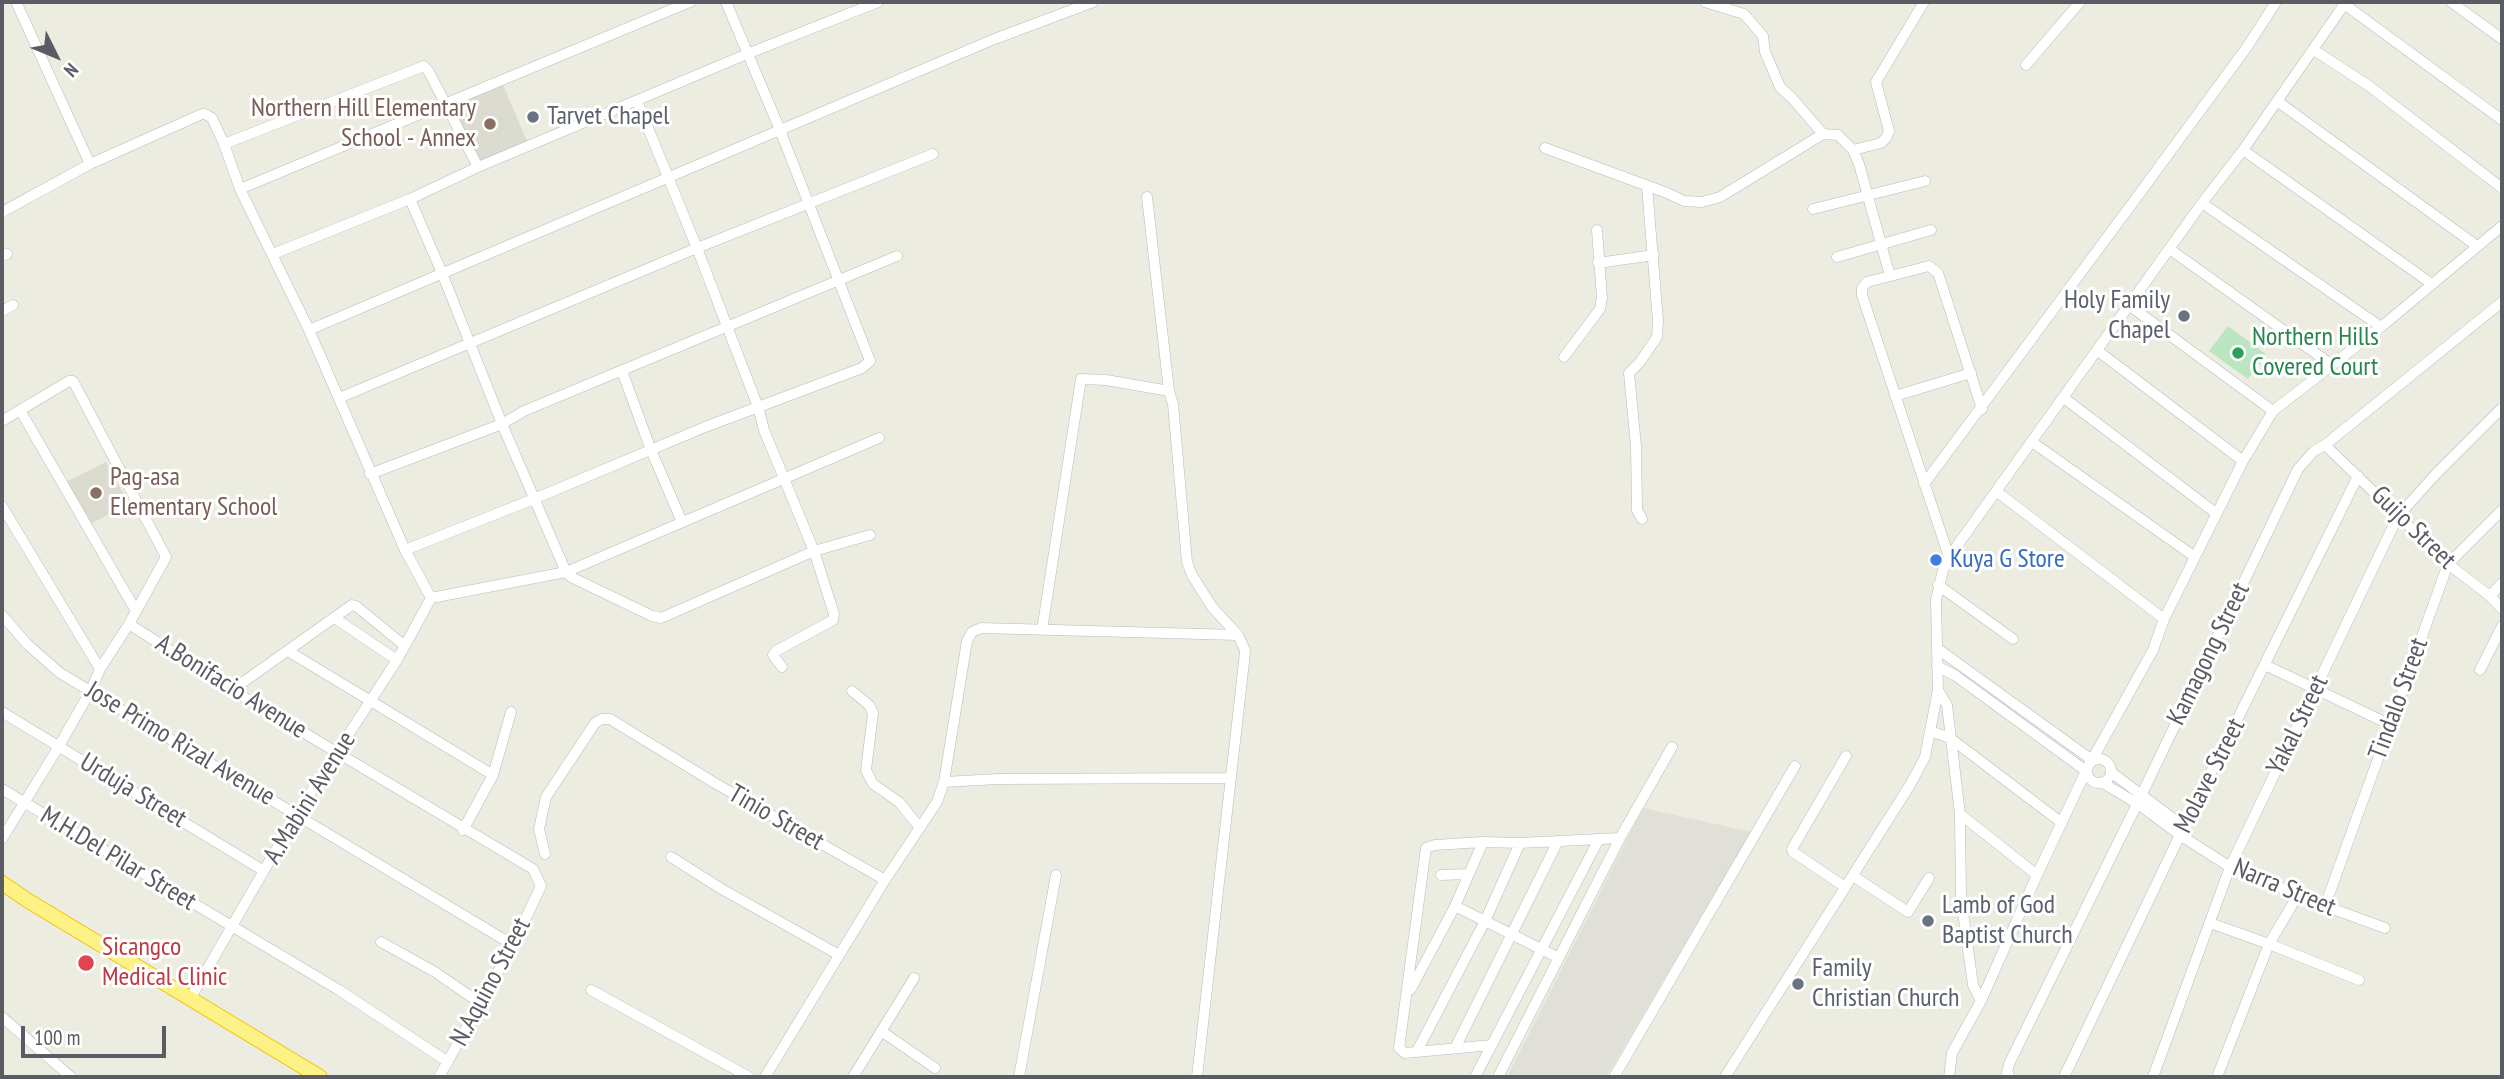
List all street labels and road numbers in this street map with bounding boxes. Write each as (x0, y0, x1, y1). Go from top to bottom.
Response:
street label: Guijo Street (2364, 480, 2462, 576)
street label: Kamagong Street (2161, 578, 2257, 730)
street label: A.Bonifacio Avenue (150, 628, 312, 746)
street label: Tindalo Street (2363, 634, 2435, 764)
street label: Yakal Street (2261, 670, 2335, 780)
street label: Jose Primo Rizal Avenue (80, 675, 280, 813)
street label: Molave Street (2168, 713, 2252, 839)
street label: A.Mabini Avenue (257, 726, 363, 870)
street label: Urduja Street (74, 747, 192, 835)
street label: Tinio Street (723, 778, 829, 858)
street label: M.H.Del Pilar Street (35, 800, 201, 918)
street label: Narra Street (2228, 852, 2340, 924)
street label: N.Aquino Street (444, 913, 538, 1051)

